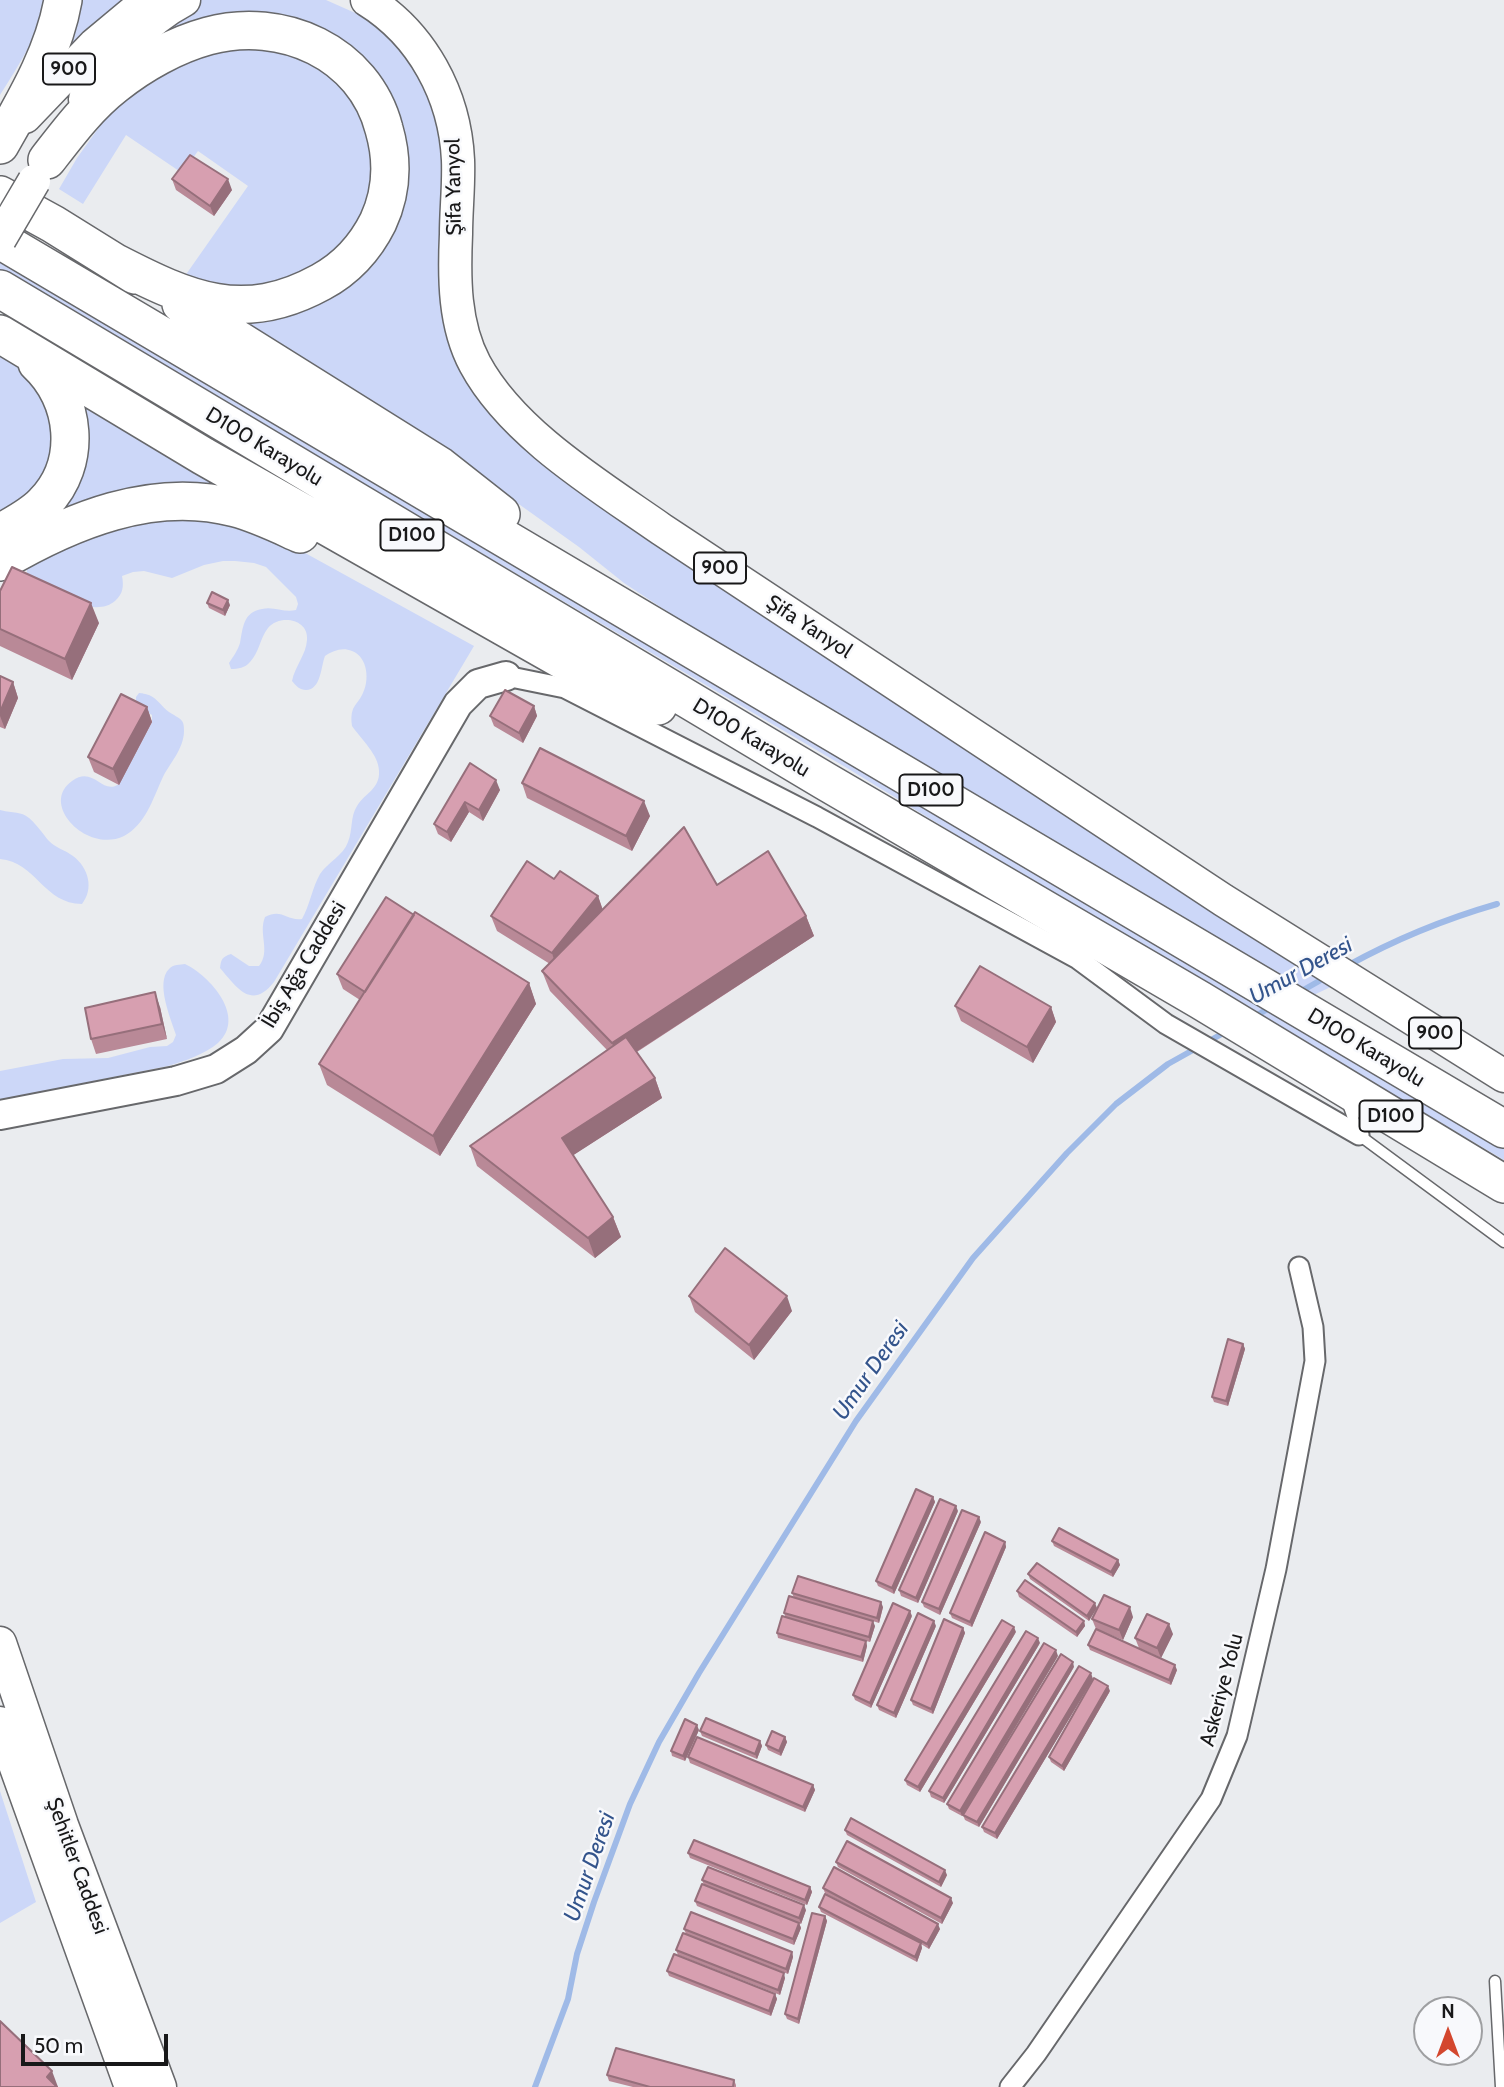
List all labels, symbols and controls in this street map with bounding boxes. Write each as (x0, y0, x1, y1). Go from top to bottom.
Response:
road number: 900 (43, 54, 95, 85)
street label: Şifa Yanyol (441, 138, 467, 236)
street label: D100 Karayolu (201, 402, 327, 492)
road number: D100 (380, 520, 444, 550)
road number: 900 (694, 552, 746, 583)
street label: Şifa Yanyol (761, 590, 857, 664)
street label: D100 Karayolu (688, 693, 814, 783)
road number: D100 (900, 775, 962, 806)
street label: İbiş Ağa Caddesi (256, 897, 352, 1033)
water label: Umur Deresi (1245, 931, 1357, 1011)
street label: D100 Karayolu (1303, 1003, 1429, 1093)
road number: 900 (1409, 1018, 1461, 1049)
road number: D100 (1360, 1100, 1422, 1132)
water label: Umur Deresi (827, 1316, 915, 1426)
street label: Askeriye Yolu (1195, 1631, 1249, 1749)
street label: Şehitler Caddesi (41, 1794, 113, 1938)
water label: Umur Deresi (558, 1809, 622, 1925)
north arrow (1413, 1996, 1483, 2066)
text: N (1441, 2000, 1455, 2023)
scale bar (24, 2021, 172, 2064)
text: 50 m (34, 2033, 83, 2058)

